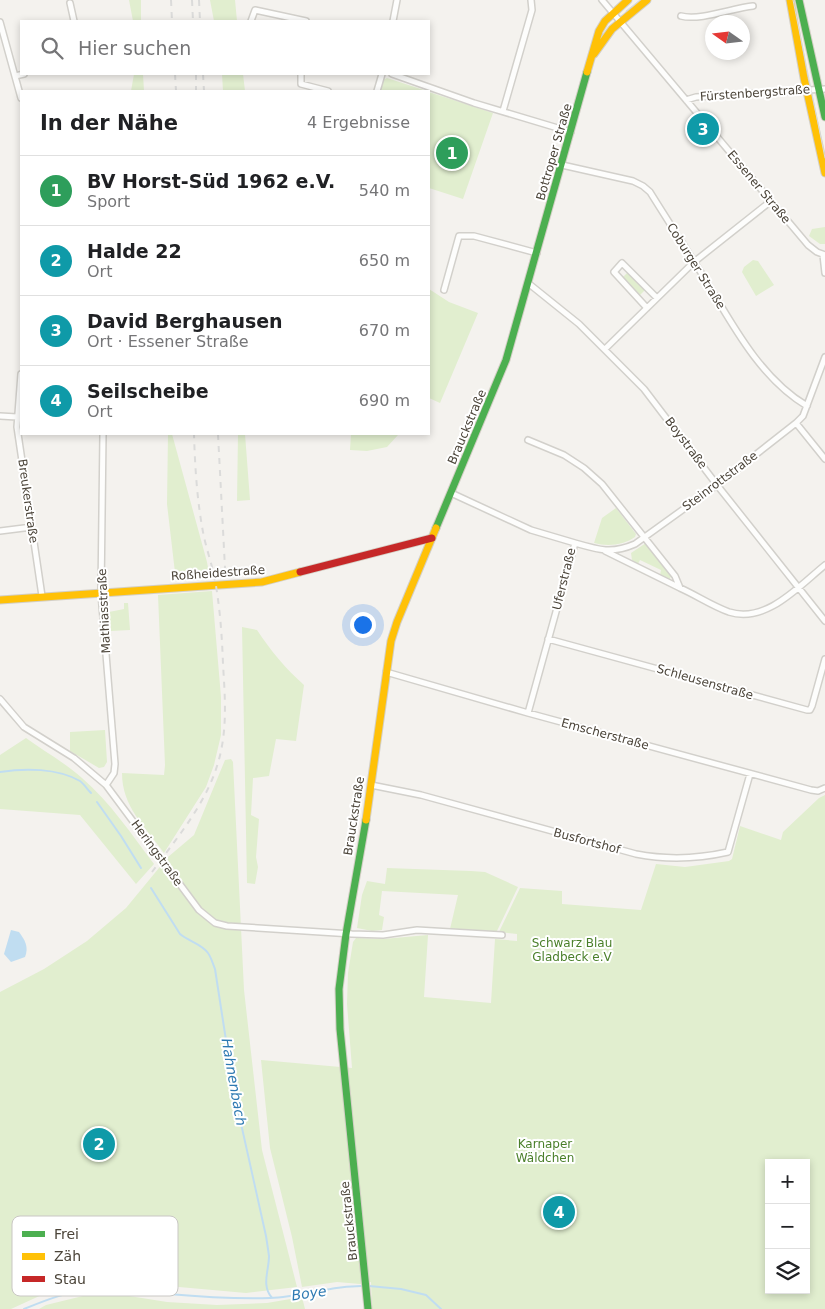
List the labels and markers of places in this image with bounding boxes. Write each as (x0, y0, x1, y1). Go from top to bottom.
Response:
pin: 3 (687, 110, 719, 148)
pin: 1 (436, 134, 468, 172)
pin: 2 (83, 1125, 115, 1163)
pin: 4 (543, 1193, 575, 1231)

